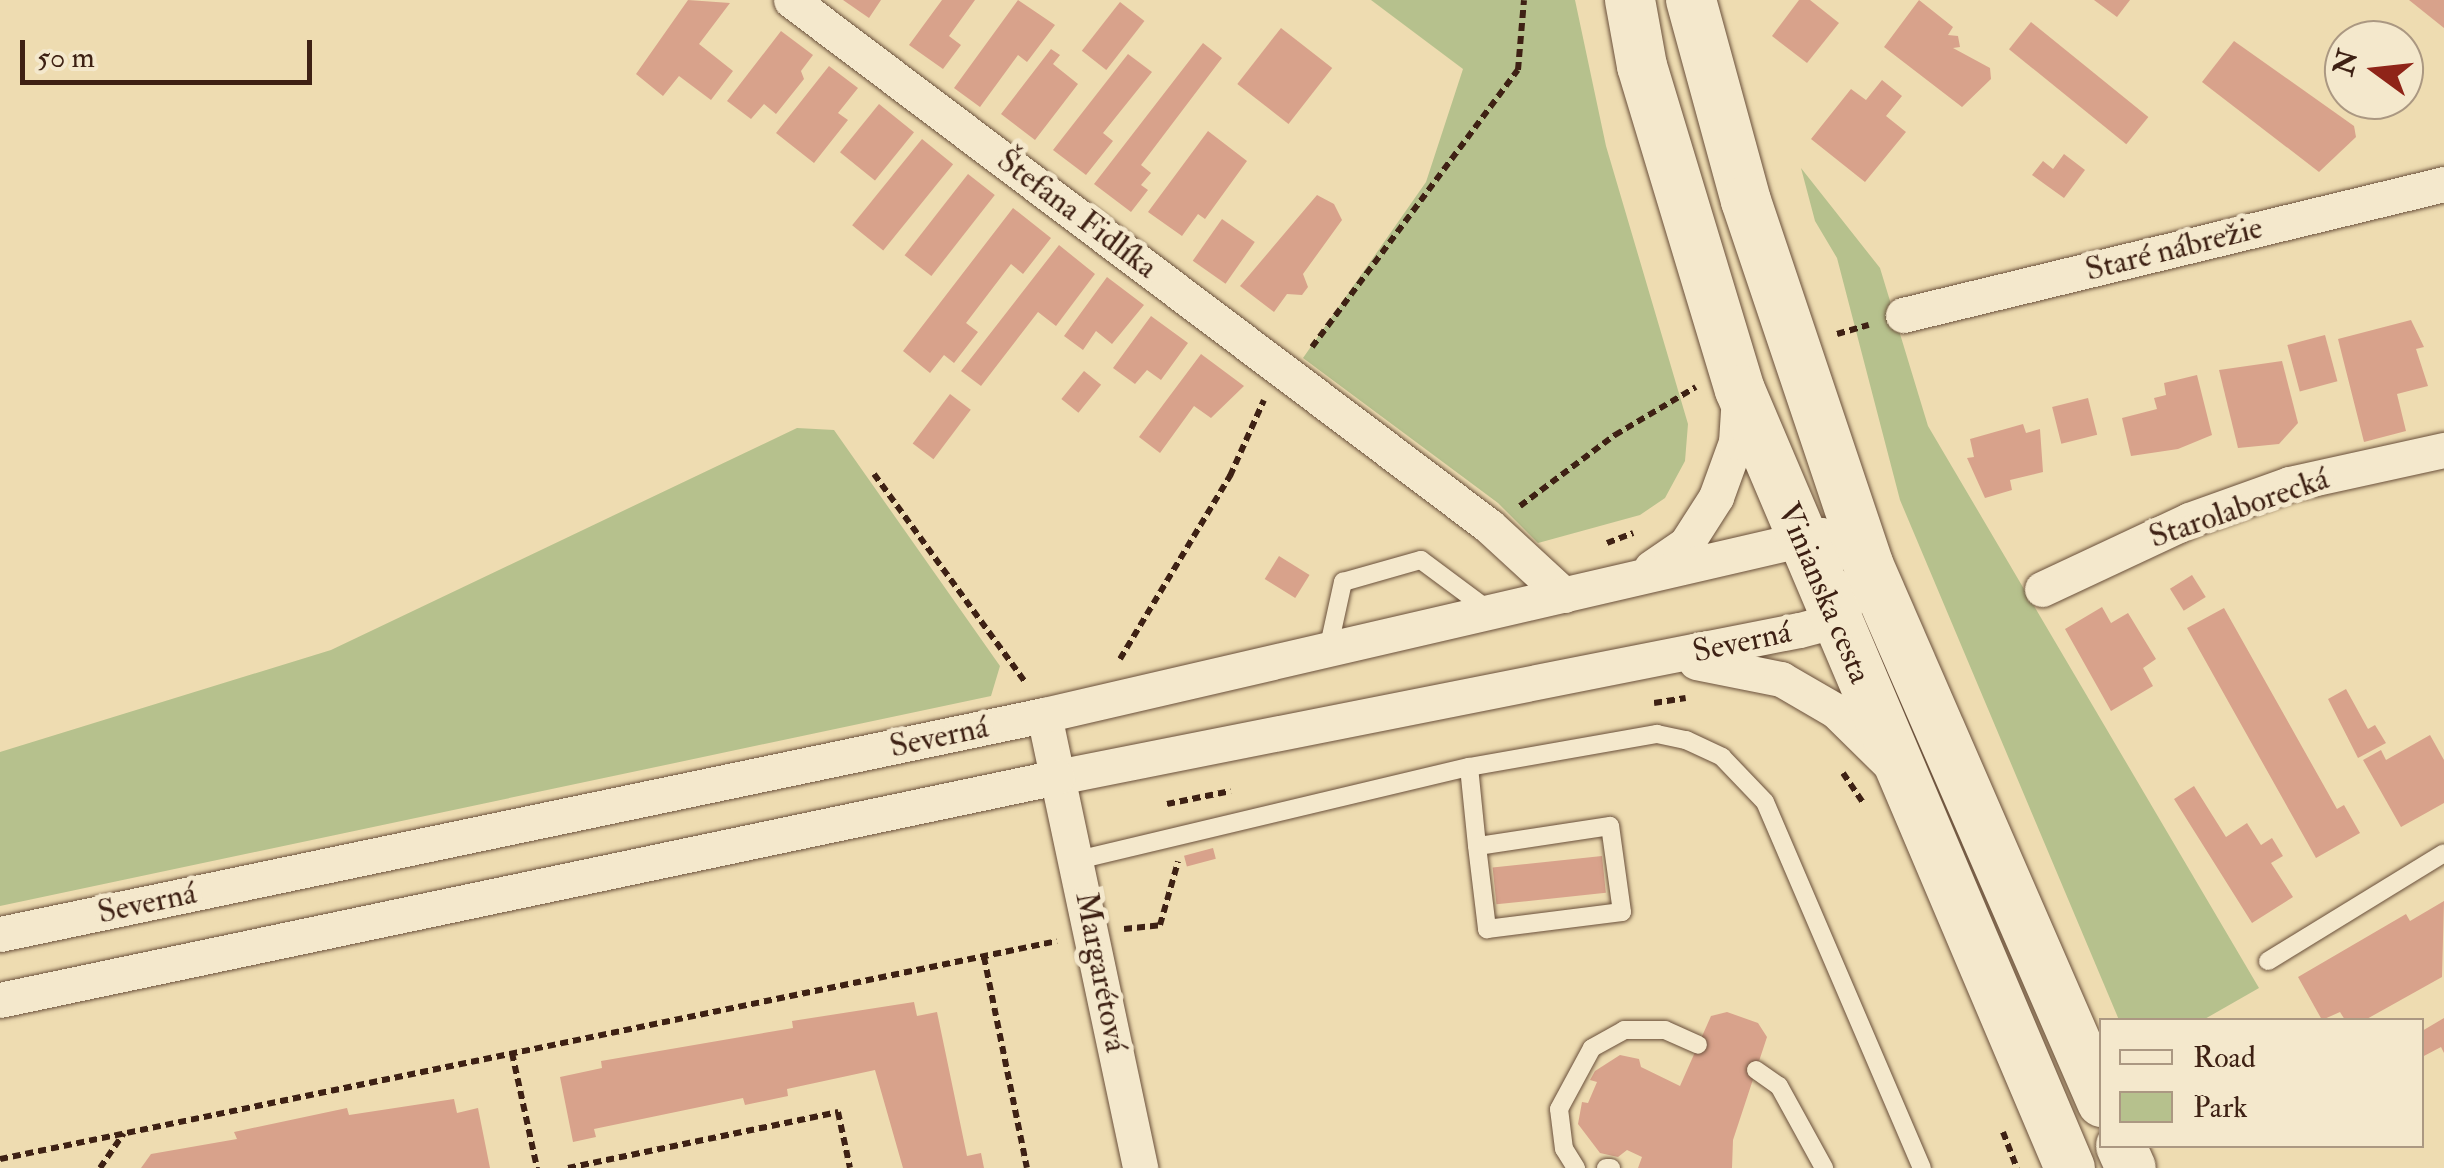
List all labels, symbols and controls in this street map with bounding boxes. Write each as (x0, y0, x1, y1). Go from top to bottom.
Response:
scale bar (25, 20, 318, 82)
north arrow (2324, 20, 2424, 120)
text: 50 m (37, 39, 95, 76)
text: N (2326, 46, 2367, 79)
street label: Štefana Fidlíka (989, 141, 1165, 287)
street label: Staré nábrežie (2082, 208, 2266, 290)
street label: Starolaborecká (2144, 459, 2334, 557)
street label: Vinianska cesta (1769, 497, 1879, 689)
street label: Severná (1689, 613, 1795, 671)
street label: Severná (886, 708, 992, 766)
street label: Severná (94, 874, 200, 932)
street label: Margarétová (1067, 889, 1135, 1055)
legend (2099, 1018, 2424, 1148)
text: Road (2193, 1039, 2256, 1076)
text: Park (2193, 1089, 2248, 1126)

